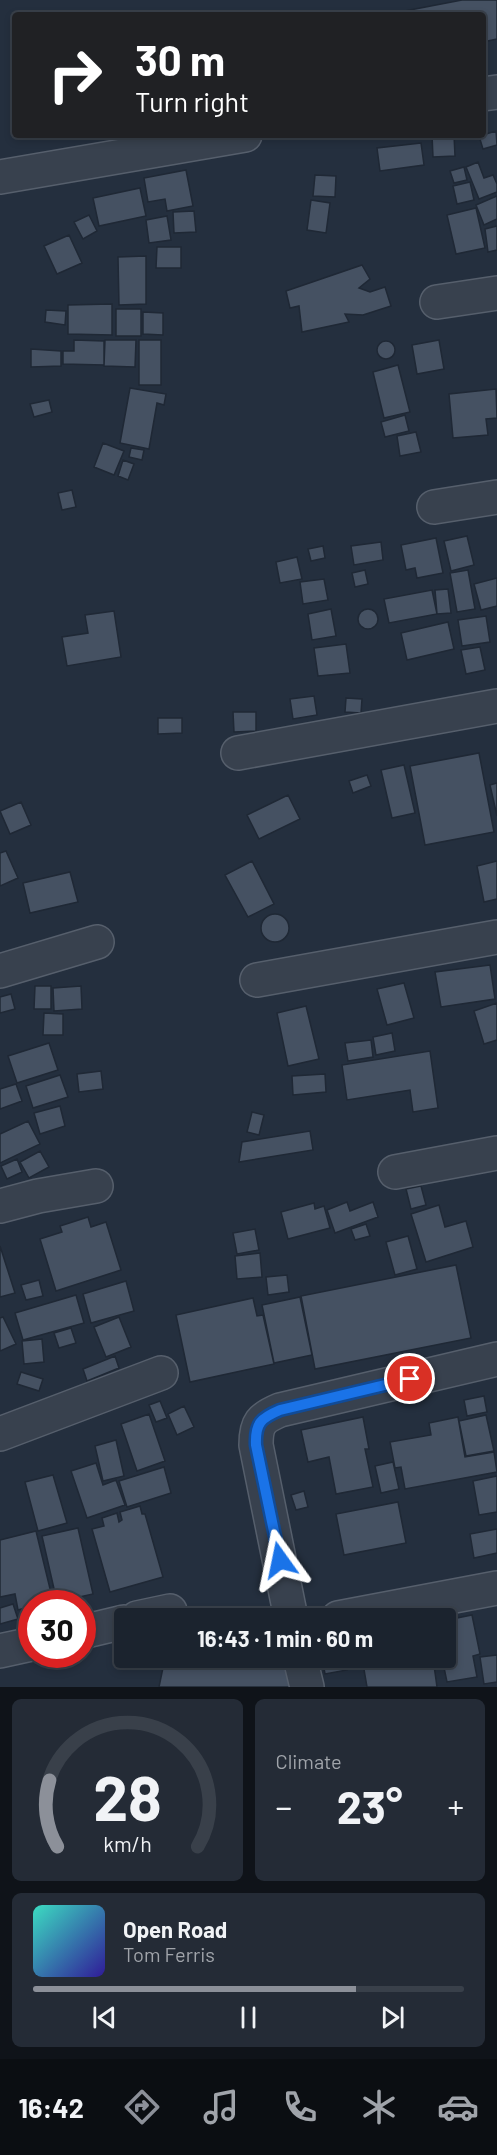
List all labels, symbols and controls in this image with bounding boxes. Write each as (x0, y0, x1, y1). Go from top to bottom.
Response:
text: 30 m (135, 34, 225, 84)
icon: right (36, 36, 114, 114)
text: Turn right (135, 85, 249, 117)
pin (384, 1353, 435, 1404)
icon: arrive (393, 1362, 426, 1395)
position arrow (248, 1528, 312, 1592)
speed limit sign: 30 (18, 1590, 96, 1668)
text: 16:43 · 1 min · 60 m (197, 1625, 373, 1651)
text: Climate (276, 1749, 342, 1773)
text: 28 (93, 1759, 162, 1833)
text: 23° (337, 1779, 403, 1833)
text: − (276, 1786, 292, 1826)
text: + (447, 1786, 464, 1826)
text: km/h (103, 1831, 152, 1856)
text: Open Road (123, 1916, 227, 1942)
text: Tom Ferris (123, 1942, 215, 1966)
icon: previous (88, 2001, 121, 2034)
icon: pause (232, 2001, 265, 2034)
icon: next (376, 2001, 409, 2034)
icon: directions (121, 2086, 163, 2128)
icon: music (200, 2086, 242, 2128)
icon: phone (279, 2086, 321, 2128)
icon: climate (358, 2086, 400, 2128)
icon: car (437, 2086, 479, 2128)
text: 16:42 (18, 2091, 84, 2123)

